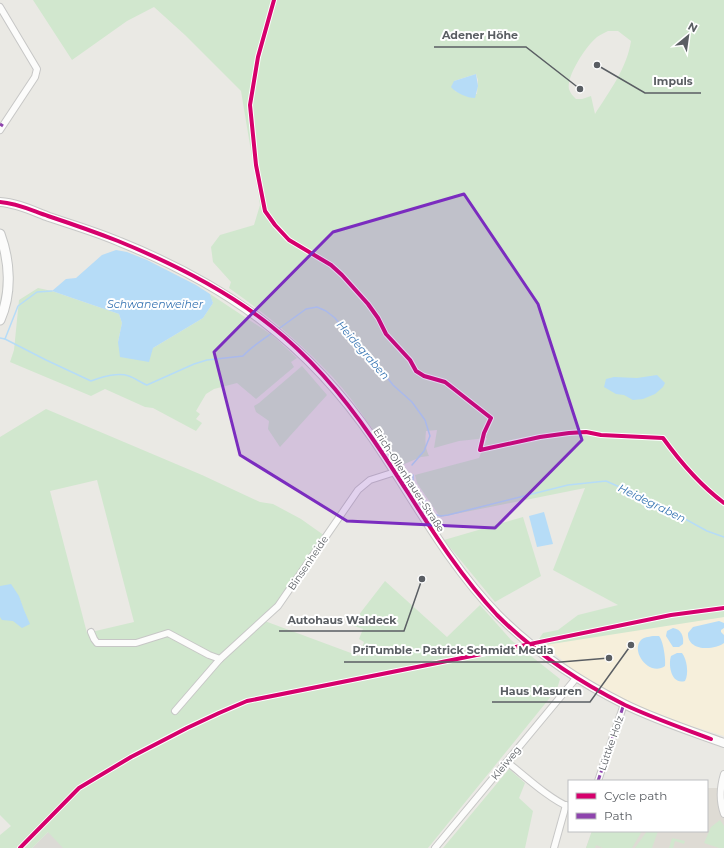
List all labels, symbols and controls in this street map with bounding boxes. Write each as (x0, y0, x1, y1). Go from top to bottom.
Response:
north arrow (668, 16, 708, 56)
text: N (686, 19, 700, 36)
callout: Adener Höhe (434, 24, 526, 47)
text: Adener Höhe (441, 28, 518, 42)
callout: Impuls (645, 70, 701, 93)
text: Impuls (653, 74, 693, 88)
water label: Schwanenweiher (107, 297, 204, 311)
water label: Heidegraben (334, 318, 392, 382)
street label: Erich-Ollenhauer-Straße (370, 426, 448, 534)
water label: Heidegraben (616, 481, 688, 525)
street label: Binsenheide (285, 533, 331, 593)
callout: Autohaus Waldeck (279, 608, 404, 631)
text: Autohaus Waldeck (286, 613, 397, 627)
callout: PriTumble - Patrick Schmidt Media (344, 639, 561, 662)
text: PriTumble - Patrick Schmidt Media (353, 643, 554, 657)
callout: Haus Masuren (492, 679, 590, 702)
text: Haus Masuren (500, 684, 582, 698)
street label: Lüttke Holz (596, 714, 626, 772)
street label: Kleiweg (488, 743, 524, 783)
legend (568, 780, 708, 832)
text: Cycle path (604, 788, 667, 803)
text: Path (604, 808, 633, 823)

